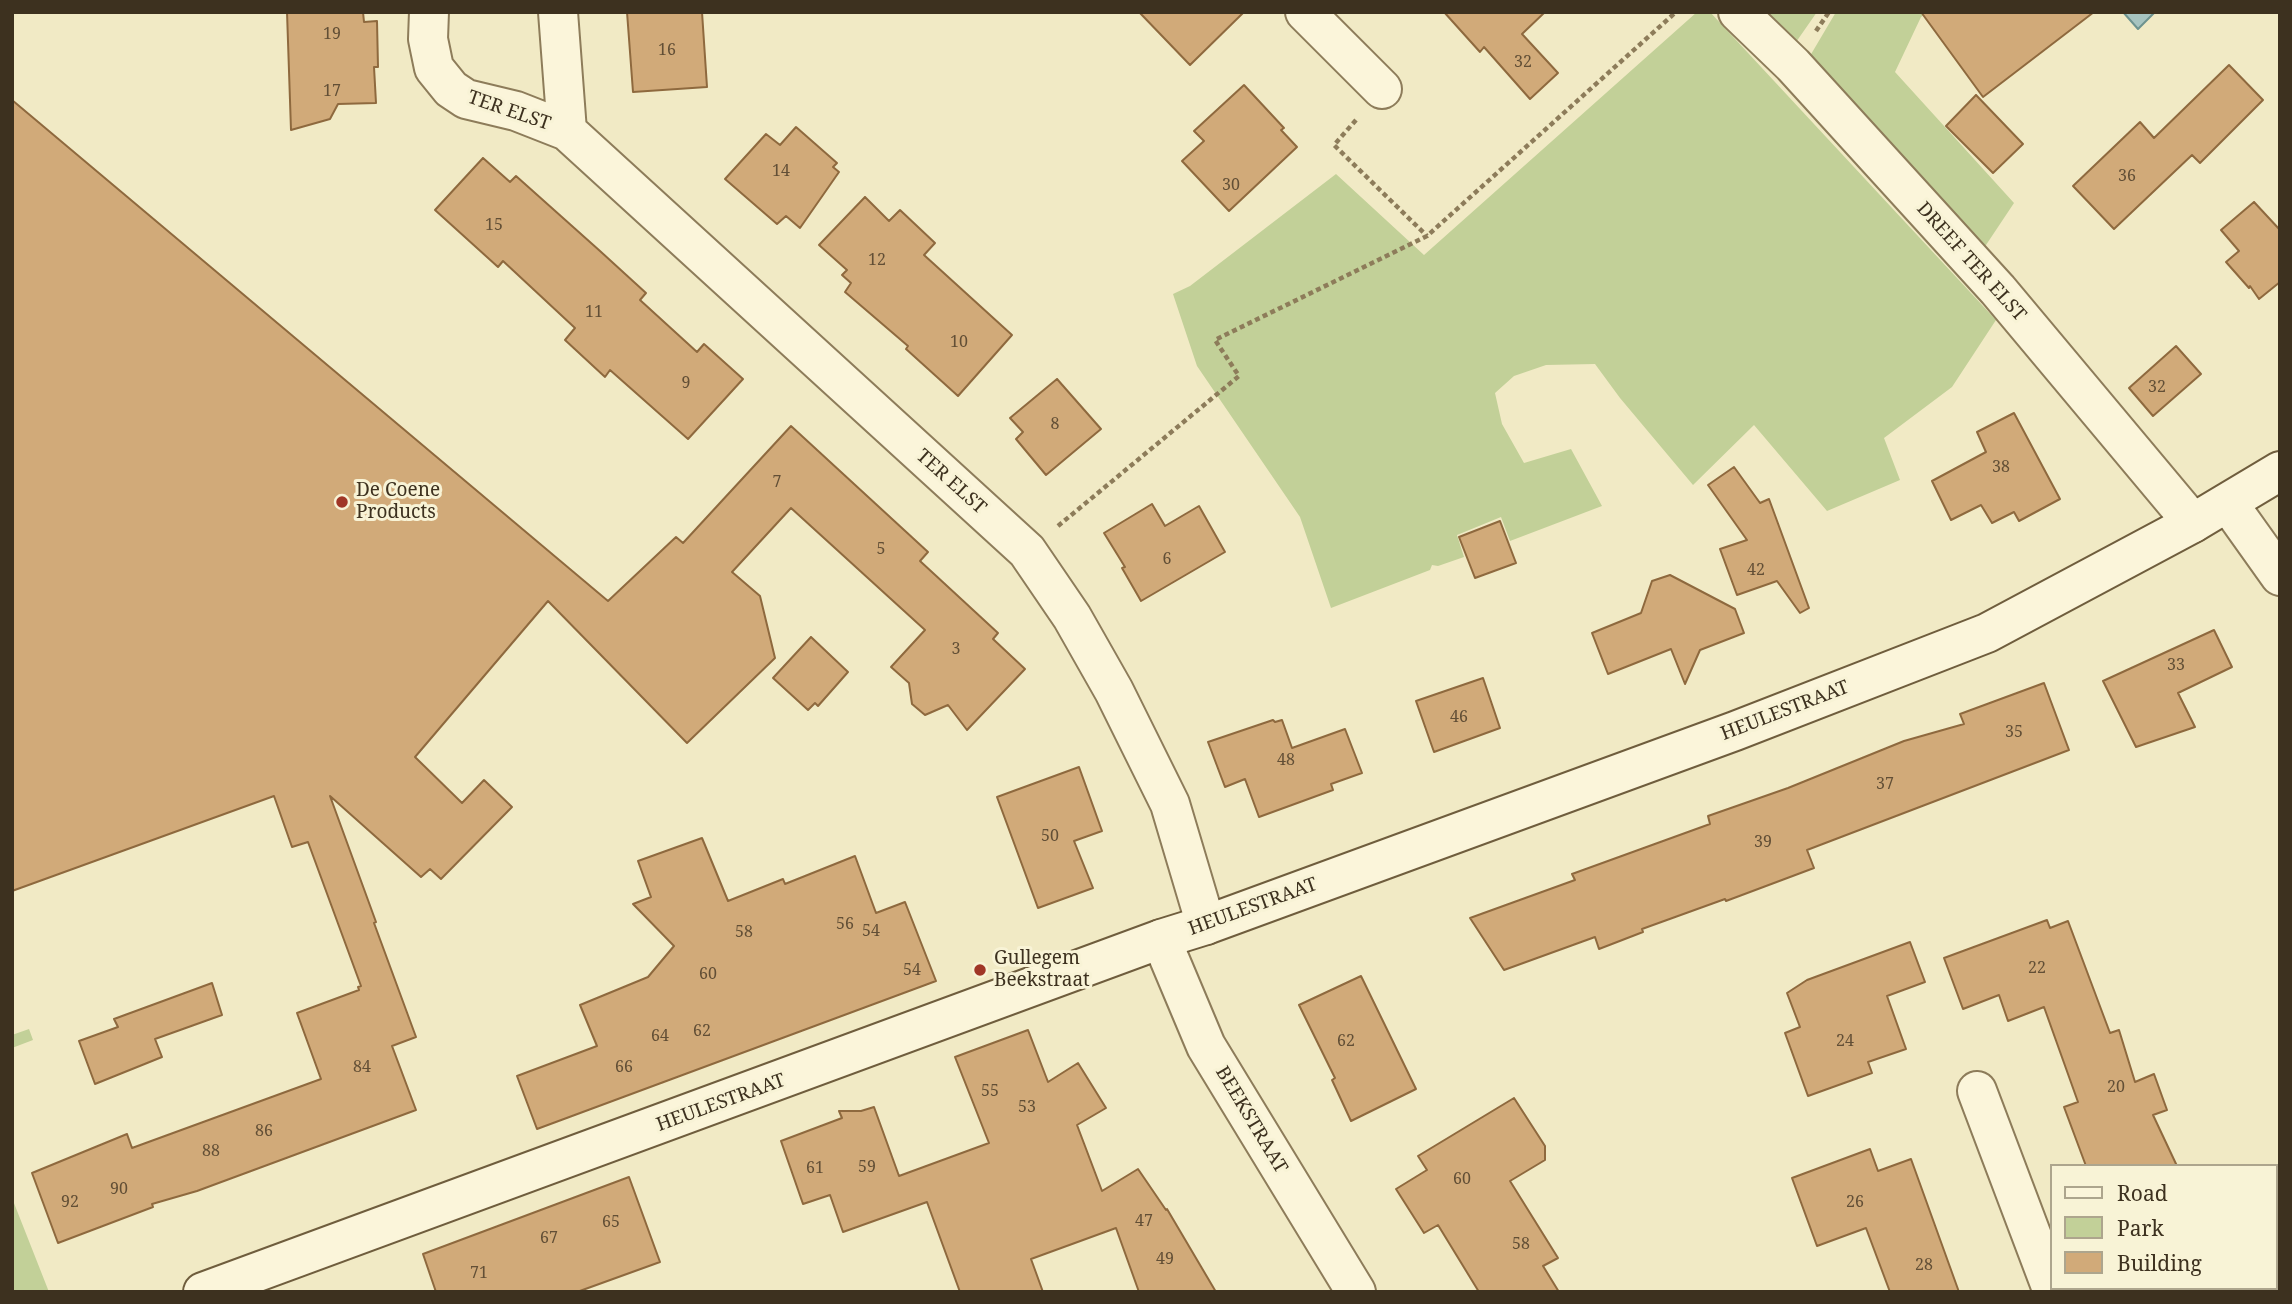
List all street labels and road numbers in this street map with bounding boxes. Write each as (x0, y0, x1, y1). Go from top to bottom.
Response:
street label: TER ELST (465, 86, 553, 136)
street label: DREEF TER ELST (1912, 198, 2030, 326)
street label: TER ELST (911, 445, 991, 519)
street label: HEULESTRAAT (1718, 676, 1852, 746)
street label: HEULESTRAAT (1185, 873, 1321, 941)
street label: BEEKSTRAAT (1210, 1062, 1292, 1178)
street label: HEULESTRAAT (653, 1069, 789, 1137)

